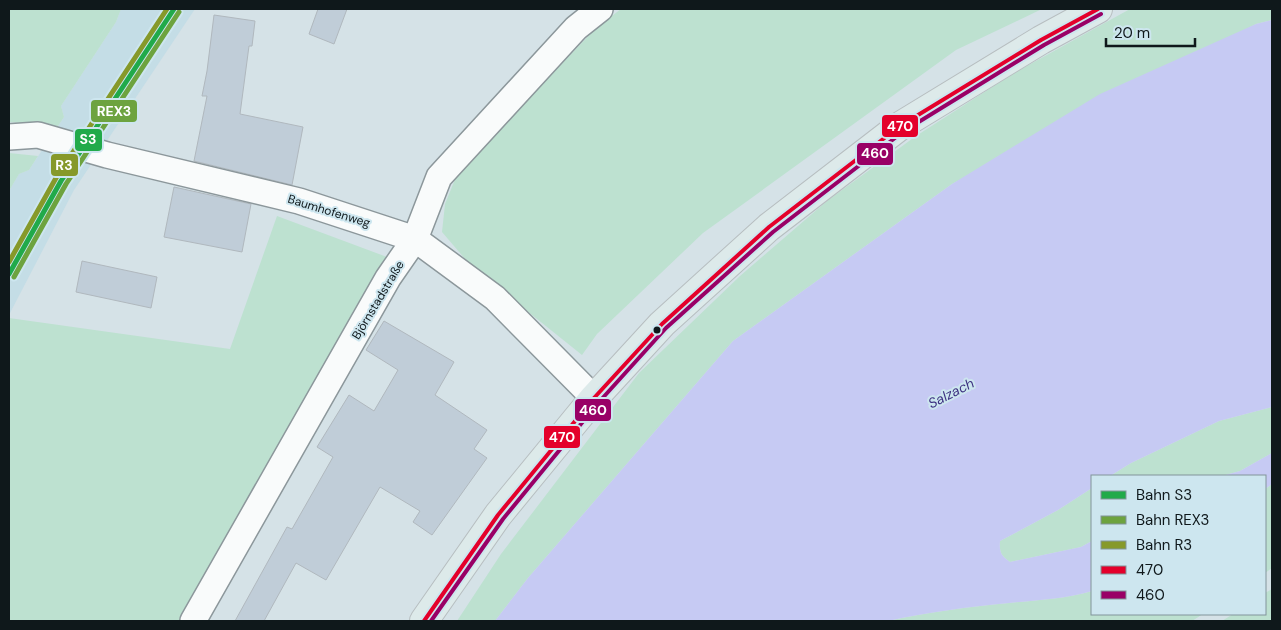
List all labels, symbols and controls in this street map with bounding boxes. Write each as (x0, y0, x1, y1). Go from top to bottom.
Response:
scale bar (1106, 15, 1195, 47)
text: 20 m (1114, 23, 1150, 43)
line badge: REX3 (90, 99, 138, 123)
text: REX3 (97, 102, 131, 120)
line badge: 470 (881, 114, 919, 138)
text: 470 (887, 117, 913, 135)
line badge: S3 (74, 128, 103, 152)
text: S3 (80, 130, 96, 148)
line badge: 460 (856, 142, 894, 166)
text: 460 (861, 144, 889, 162)
line badge: R3 (50, 153, 79, 177)
text: R3 (55, 156, 73, 174)
street label: Baumhofenweg (286, 191, 372, 231)
street label: Björnstadstraße (348, 258, 408, 342)
unlabelled marker (652, 325, 662, 335)
water label: Salzach (925, 374, 977, 412)
line badge: 460 (574, 398, 612, 422)
text: 460 (579, 401, 607, 419)
line badge: 470 (543, 425, 581, 449)
text: 470 (549, 428, 575, 446)
legend (1091, 475, 1266, 615)
text: Bahn S3 (1136, 485, 1192, 505)
text: Bahn REX3 (1136, 510, 1209, 530)
text: Bahn R3 (1136, 535, 1192, 555)
text: 470 (1136, 560, 1163, 580)
text: 460 (1136, 585, 1165, 605)

